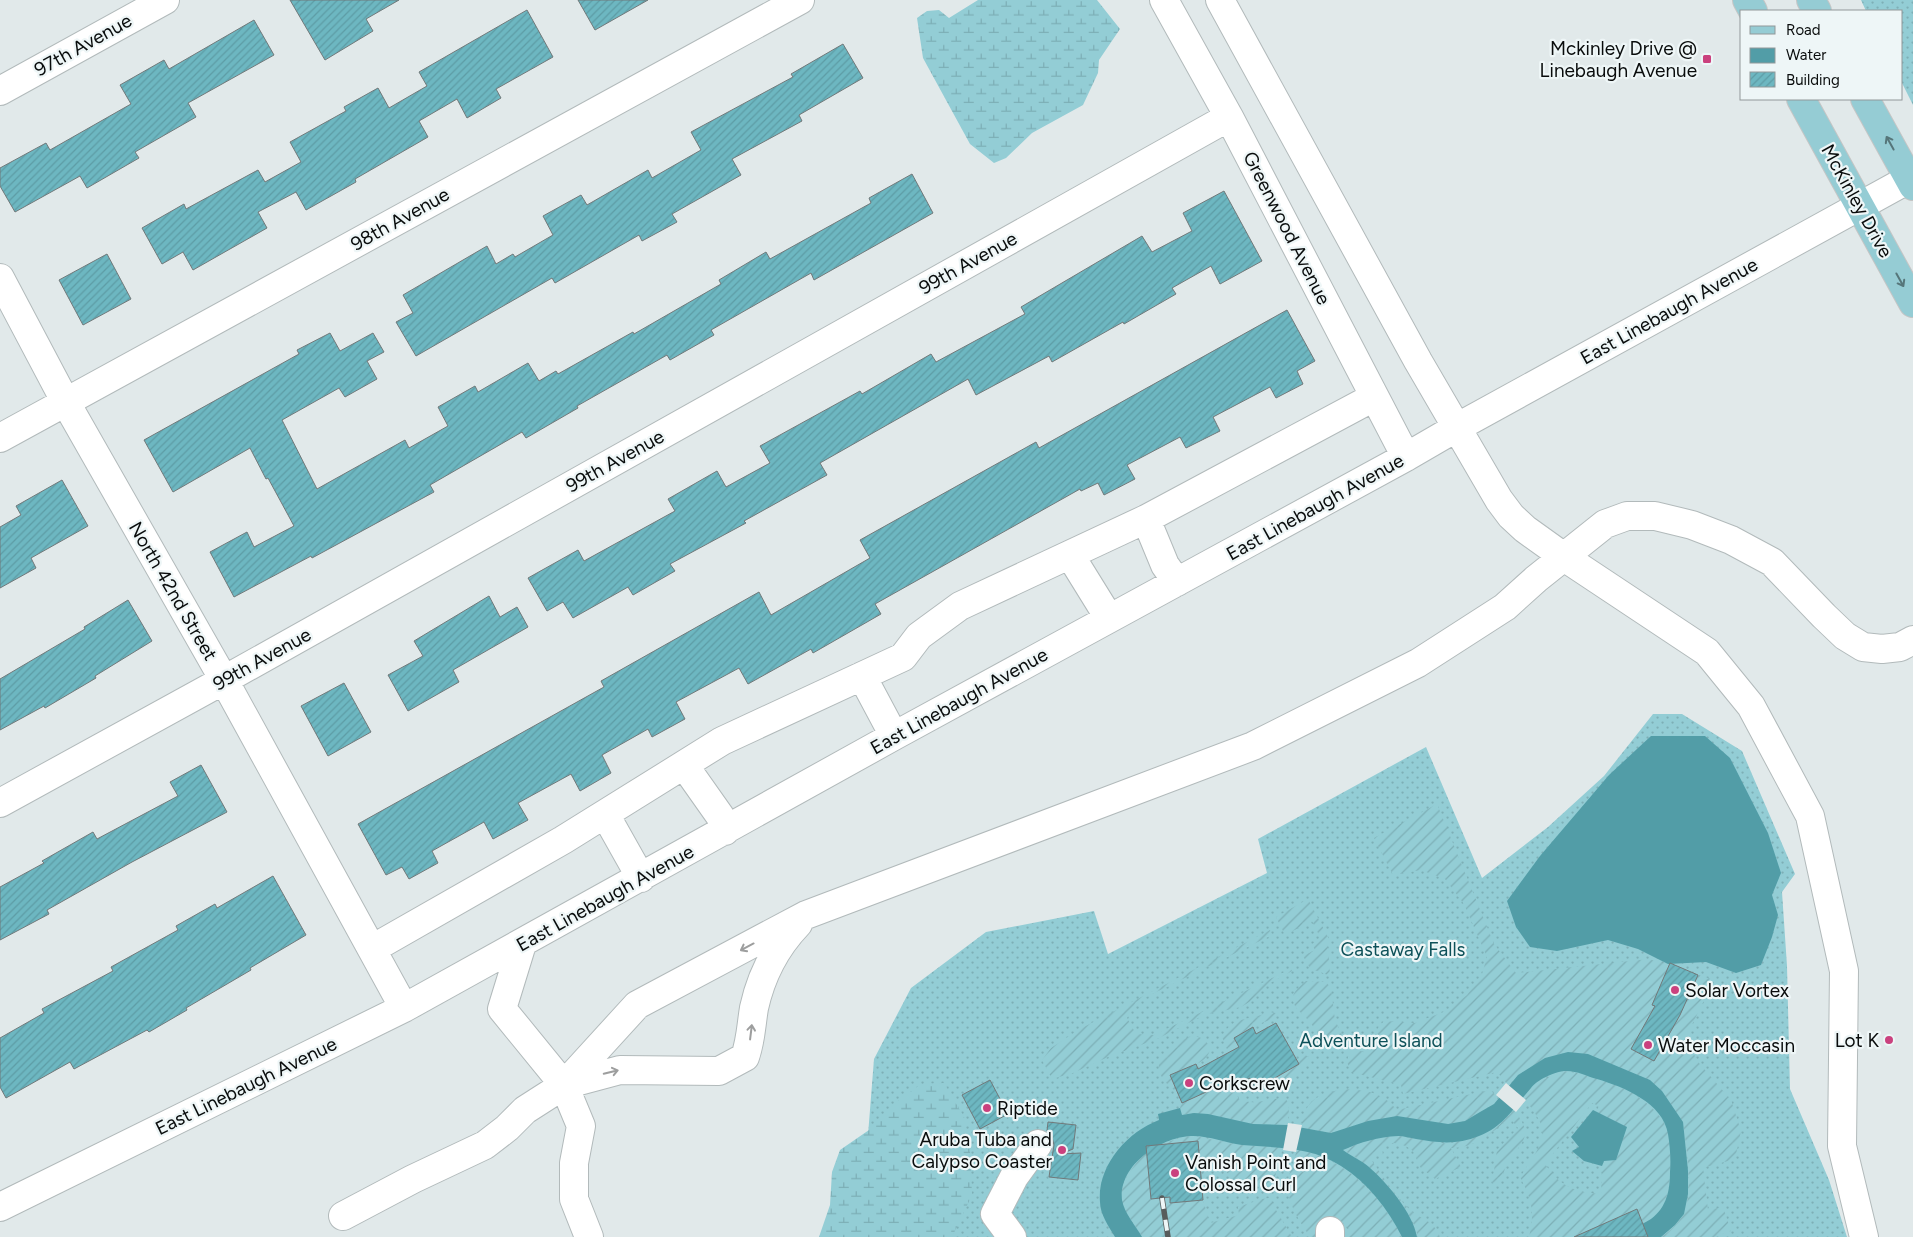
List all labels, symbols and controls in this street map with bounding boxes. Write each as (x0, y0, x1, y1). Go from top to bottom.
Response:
street label: 97th Avenue (30, 9, 136, 81)
legend (1740, 10, 1903, 100)
text: Road (1786, 21, 1821, 39)
place label: Mckinley Drive @ Linebaugh Avenue (1540, 37, 1697, 82)
text: Water (1786, 46, 1826, 64)
marker: Mckinley Drive @ Linebaugh Avenue (1701, 53, 1713, 65)
text: Building (1786, 71, 1840, 89)
one-way arrow (1884, 136, 1894, 151)
street label: McKinley Drive (1816, 140, 1898, 262)
street label: Greenwood Avenue (1238, 148, 1336, 308)
street label: 98th Avenue (347, 182, 453, 256)
street label: 99th Avenue (915, 227, 1021, 299)
street label: East Linebaugh Avenue (1576, 253, 1762, 369)
one-way arrow (1895, 272, 1905, 287)
street label: 99th Avenue (562, 425, 668, 497)
street label: East Linebaugh Avenue (1222, 449, 1408, 565)
street label: North 42nd Street (124, 517, 222, 665)
street label: 99th Avenue (209, 623, 315, 695)
street label: East Linebaugh Avenue (866, 643, 1052, 759)
street label: East Linebaugh Avenue (512, 840, 698, 956)
park label: Castaway Falls (1341, 938, 1466, 961)
one-way arrow (741, 942, 755, 952)
place label: Solar Vortex (1685, 979, 1789, 1002)
marker: Solar Vortex (1669, 984, 1681, 996)
one-way arrow (746, 1025, 756, 1041)
park label: Adventure Island (1299, 1029, 1443, 1052)
place label: Lot K (1835, 1029, 1879, 1052)
street label: East Linebaugh Avenue (152, 1032, 340, 1140)
place label: Water Moccasin (1658, 1034, 1795, 1057)
marker: Lot K (1883, 1034, 1895, 1046)
marker: Water Moccasin (1642, 1039, 1654, 1051)
one-way arrow (603, 1067, 619, 1076)
place label: Corkscrew (1199, 1072, 1290, 1095)
marker: Corkscrew (1183, 1077, 1195, 1089)
place label: Riptide (997, 1097, 1058, 1120)
marker: Riptide (981, 1102, 993, 1114)
place label: Aruba Tuba and Calypso Coaster (911, 1128, 1053, 1173)
marker: Aruba Tuba and Calypso Coaster (1056, 1144, 1068, 1156)
place label: Vanish Point and Colossal Curl (1185, 1151, 1326, 1196)
marker: Vanish Point and Colossal Curl (1169, 1167, 1181, 1179)

